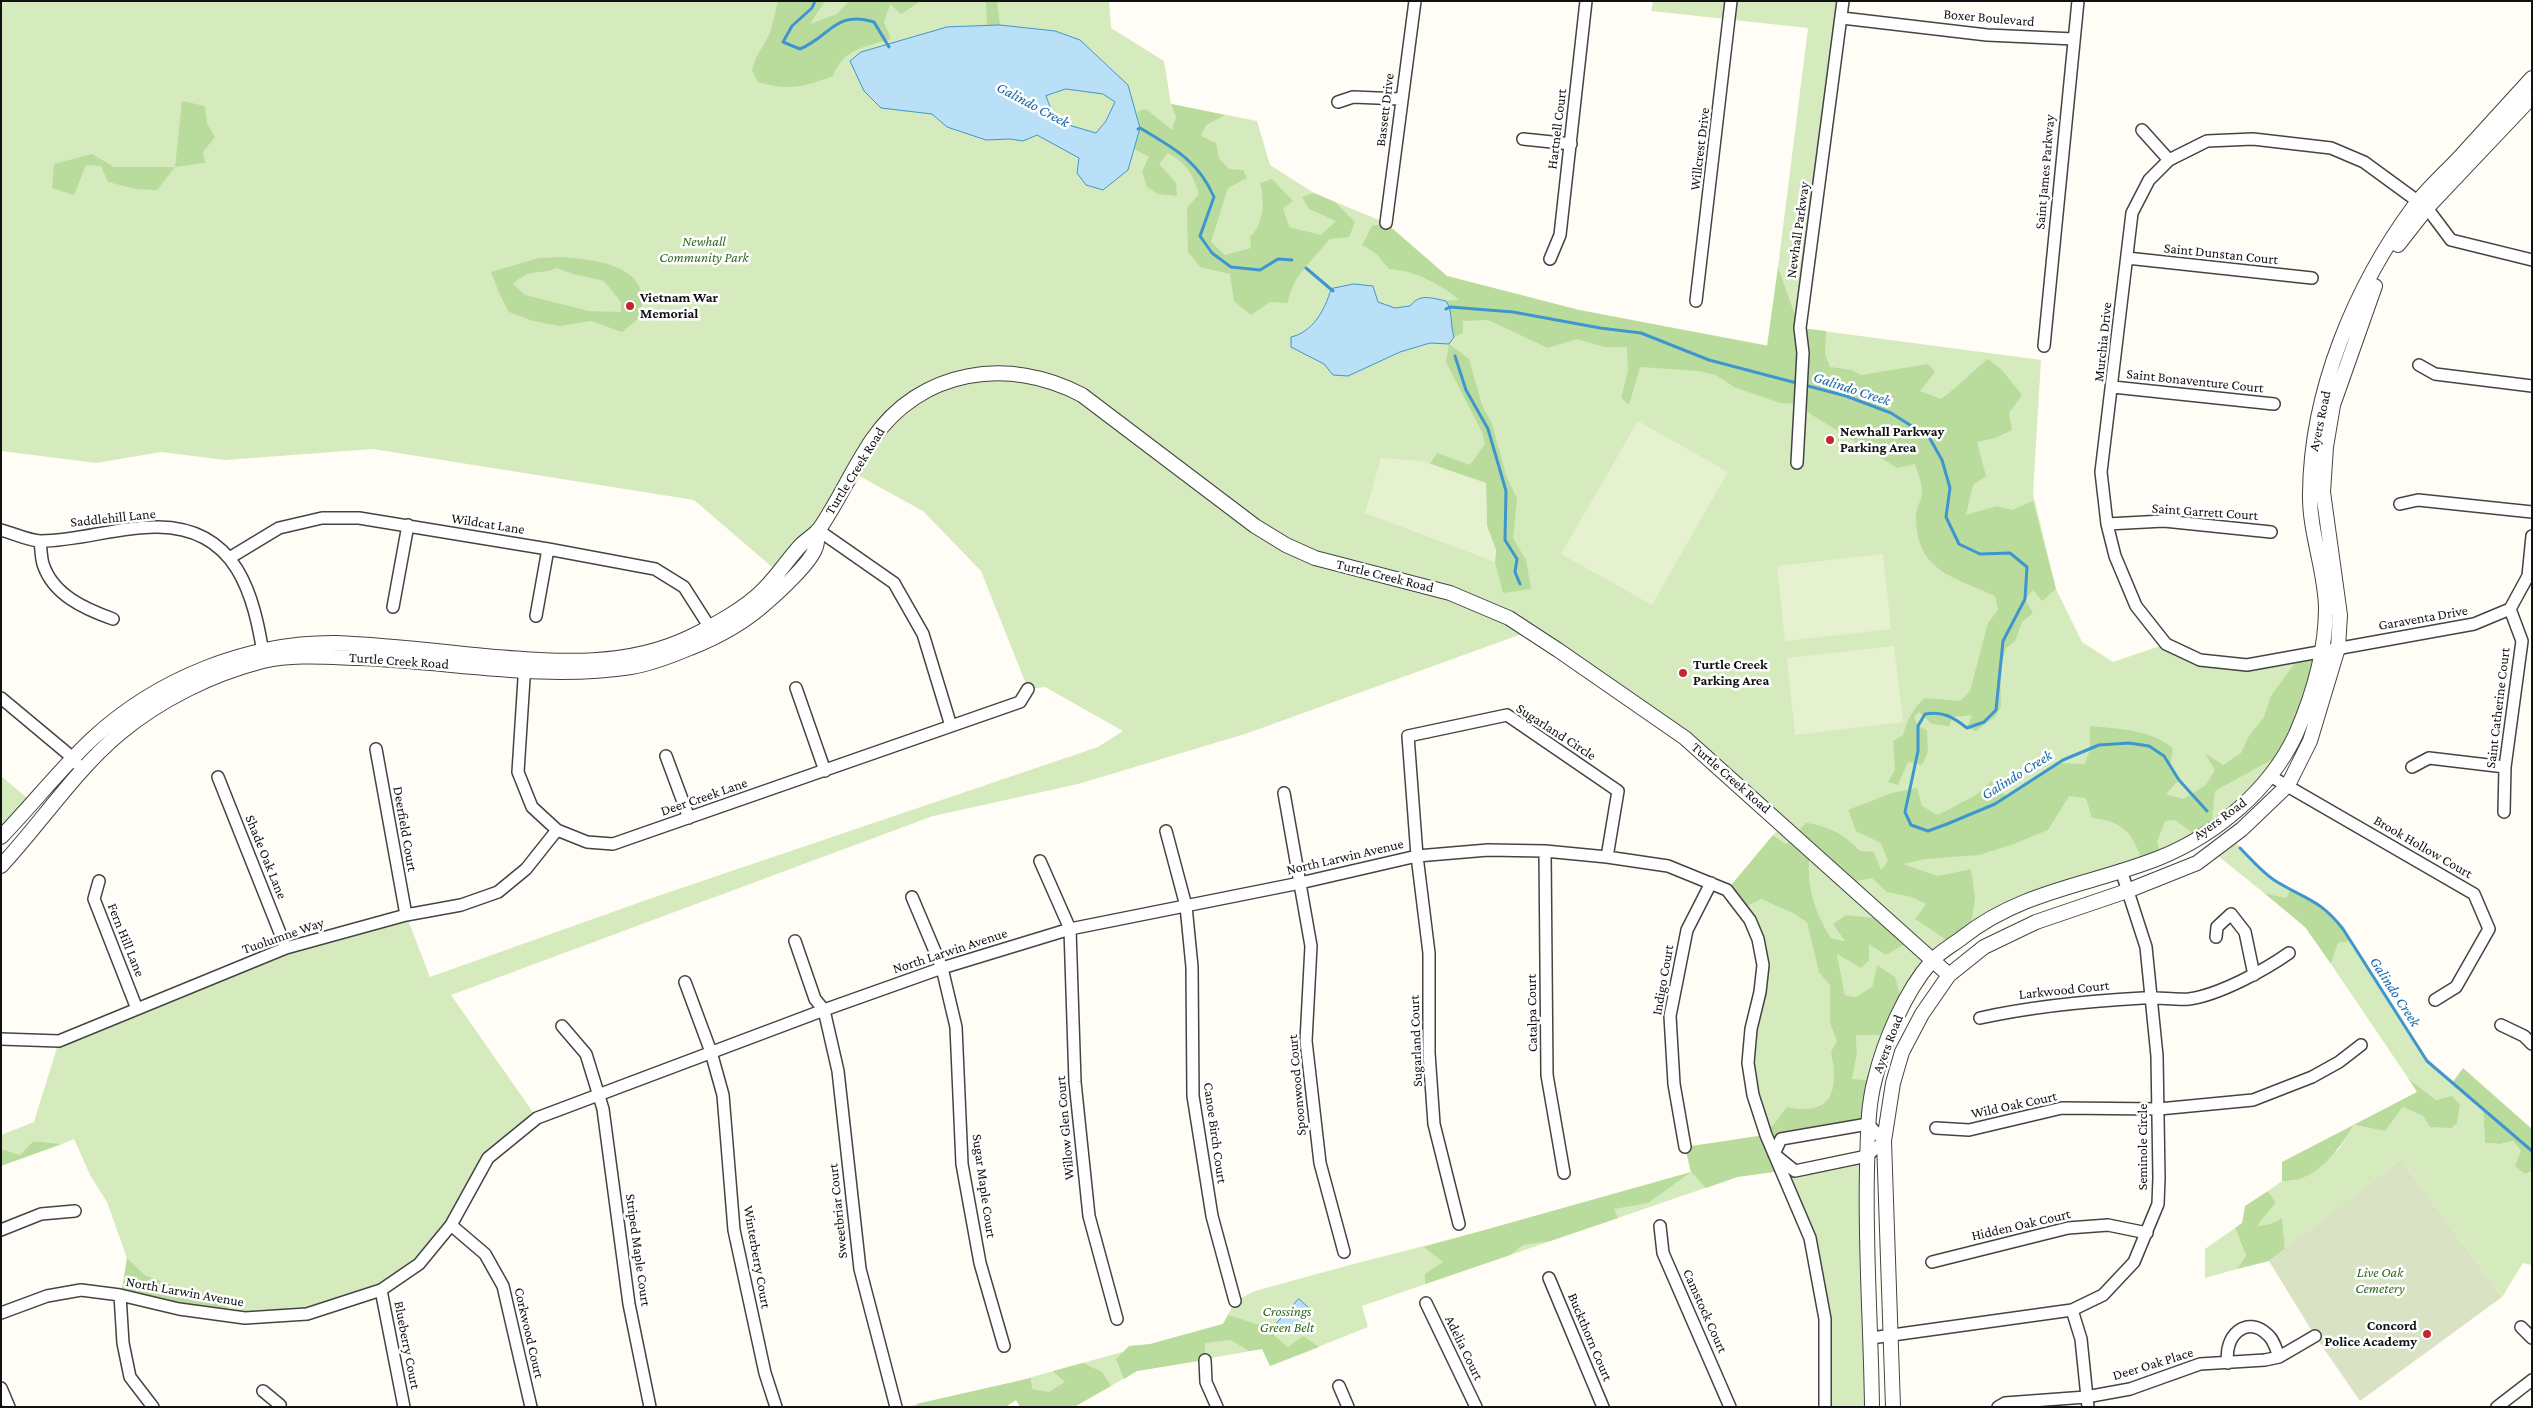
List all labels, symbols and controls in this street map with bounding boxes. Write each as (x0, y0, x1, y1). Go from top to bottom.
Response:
street label: Boxer Boulevard (1943, 6, 2035, 30)
street label: Bassett Drive (1372, 72, 1398, 148)
water label: Galindo Creek (994, 78, 1072, 132)
street label: Hartnell Court (1544, 88, 1570, 170)
street label: Willcrest Drive (1687, 107, 1713, 191)
street label: Saint James Parkway (2032, 114, 2058, 230)
street label: Newhall Parkway (1783, 181, 1813, 279)
park label: Newhall Community Park (659, 234, 749, 266)
street label: Saint Dunstan Court (2163, 240, 2279, 268)
place label: Vietnam War Memorial (640, 290, 718, 322)
marker: Vietnam War Memorial (624, 300, 636, 312)
street label: Murchia Drive (2090, 301, 2116, 383)
street label: Saint Bonaventure Court (2126, 365, 2264, 397)
water label: Galindo Creek (1811, 368, 1893, 410)
street label: Ayers Road (2305, 389, 2335, 453)
street label: Turtle Creek Road (821, 424, 889, 518)
place label: Newhall Parkway Parking Area (1840, 424, 1944, 457)
marker: Newhall Parkway Parking Area (1824, 434, 1836, 446)
street label: Saint Garrett Court (2151, 500, 2259, 524)
street label: Saddlehill Lane (69, 505, 157, 531)
street label: Wildcat Lane (450, 510, 526, 538)
street label: Turtle Creek Road (1334, 556, 1436, 596)
street label: Garaventa Drive (2377, 602, 2469, 634)
street label: Saint Catherine Court (2482, 647, 2514, 769)
street label: Turtle Creek Road (349, 649, 449, 673)
place label: Turtle Creek Parking Area (1693, 657, 1769, 690)
marker: Turtle Creek Parking Area (1677, 667, 1689, 679)
street label: Sugarland Circle (1513, 700, 1599, 764)
street label: Turtle Creek Road (1688, 739, 1774, 817)
water label: Galindo Creek (1978, 746, 2056, 804)
street label: Deer Creek Lane (658, 774, 750, 820)
street label: Deerfield Court (389, 785, 421, 873)
street label: Ayers Road (2190, 794, 2250, 844)
street label: Brook Hollow Court (2371, 812, 2475, 882)
street label: Shade Oak Lane (242, 813, 290, 901)
street label: North Larwin Avenue (1285, 835, 1405, 879)
street label: Fern Hill Lane (104, 901, 148, 979)
street label: Tuolumne Way (240, 914, 326, 958)
street label: North Larwin Avenue (891, 925, 1009, 977)
street label: Indigo Court (1649, 943, 1677, 1017)
water label: Galindo Creek (2366, 954, 2424, 1030)
street label: Catalpa Court (1523, 974, 1541, 1052)
street label: Larkwood Court (2018, 977, 2110, 1003)
street label: Sugarland Court (1406, 995, 1426, 1087)
street label: Ayers Road (1869, 1012, 1907, 1076)
street label: Spoonwood Court (1284, 1034, 1310, 1136)
street label: Willow Glen Court (1052, 1075, 1078, 1181)
street label: Canoe Birch Court (1200, 1081, 1230, 1185)
street label: Wild Oak Court (1970, 1088, 2058, 1122)
street label: Seminole Circle (2135, 1104, 2151, 1190)
street label: Sugar Maple Court (968, 1133, 1000, 1239)
street label: Sweetbriar Court (825, 1163, 851, 1259)
street label: Striped Maple Court (622, 1193, 654, 1307)
street label: Winterberry Court (740, 1204, 774, 1310)
street label: Hidden Oak Court (1970, 1205, 2072, 1245)
park label: Live Oak Cemetery (2355, 1265, 2405, 1298)
street label: Camstock Court (1679, 1266, 1731, 1356)
street label: North Larwin Avenue (125, 1273, 245, 1311)
street label: Corkwood Court (510, 1286, 548, 1380)
street label: Buckthorn Court (1564, 1291, 1616, 1383)
street label: Blueberry Court (390, 1300, 424, 1390)
park label: Crossings Green Belt (1260, 1304, 1314, 1336)
street label: Adelia Court (1441, 1313, 1487, 1383)
place label: Concord Police Academy (2325, 1318, 2417, 1350)
marker: Concord Police Academy (2421, 1328, 2433, 1340)
street label: Deer Oak Place (2111, 1344, 2195, 1384)

